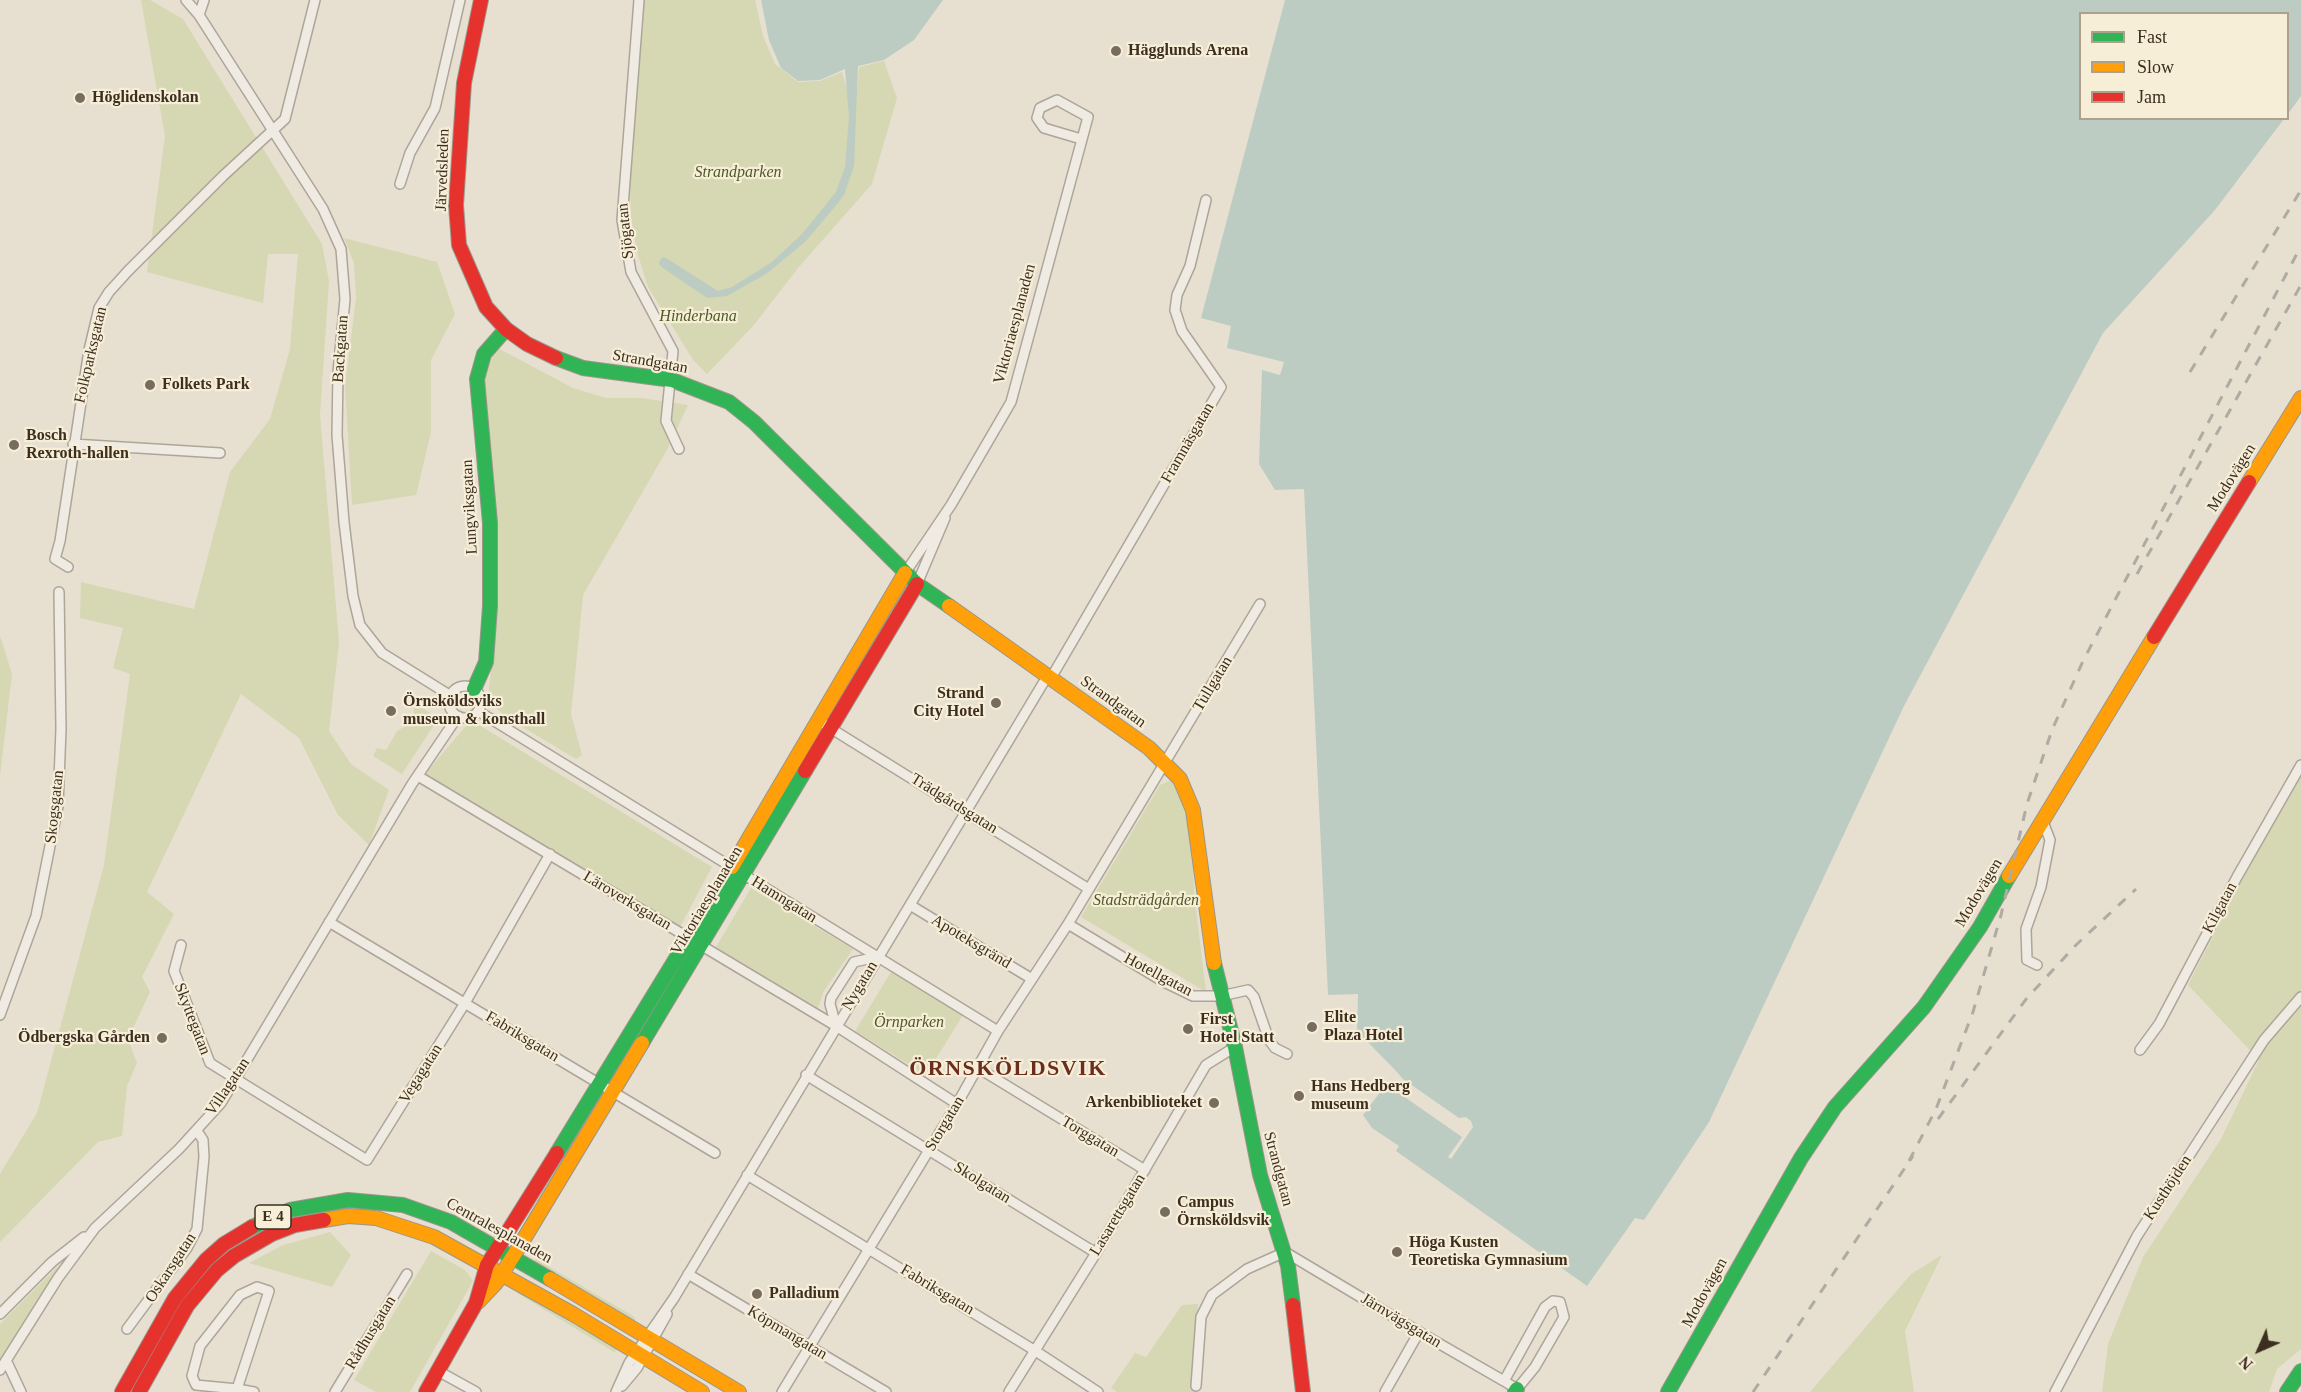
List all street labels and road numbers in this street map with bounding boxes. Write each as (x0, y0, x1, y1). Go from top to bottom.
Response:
street label: Järvedsleden (432, 128, 454, 212)
street label: Sjögatan (614, 202, 638, 260)
street label: Viktoriaesplanaden (990, 262, 1040, 386)
street label: Folkparksgatan (71, 305, 111, 405)
street label: Backgatan (329, 315, 353, 383)
street label: Strandgatan (611, 346, 689, 378)
street label: Framnäsgatan (1157, 399, 1219, 487)
street label: Modovägen (2204, 441, 2260, 515)
street label: Lungviksgatan (458, 459, 482, 555)
street label: Tullgatan (1189, 653, 1237, 715)
street label: Strandgatan (1076, 672, 1150, 732)
street label: Skogsgatan (42, 769, 68, 845)
street label: Trädgårdsgatan (907, 770, 1001, 838)
street label: Viktoriaesplanaden (667, 843, 747, 959)
street label: Modovägen (1951, 855, 2007, 931)
street label: Läroverksgatan (579, 867, 675, 935)
street label: Hamngatan (748, 872, 820, 928)
street label: Kilgatan (2199, 879, 2241, 937)
street label: Apoteksgränd (928, 911, 1014, 973)
street label: Hotellgatan (1121, 949, 1195, 1001)
street label: Nygatan (838, 958, 882, 1014)
street label: Skyttegatan (170, 980, 214, 1058)
street label: Fabriksgatan (482, 1007, 562, 1067)
street label: Vegagatan (395, 1041, 447, 1107)
street label: Villagatan (202, 1054, 254, 1120)
street label: Storgatan (921, 1093, 969, 1155)
street label: Torggatan (1057, 1112, 1123, 1162)
street label: Strandgatan (1259, 1130, 1297, 1208)
street label: Kusthöjden (2140, 1152, 2196, 1224)
street label: Skolgatan (950, 1158, 1014, 1208)
street label: Lasarettsgatan (1086, 1170, 1150, 1260)
street label: Centralesplanaden (443, 1194, 555, 1268)
road number: E 4 (255, 1205, 291, 1229)
street label: Oskarsgatan (141, 1230, 201, 1306)
street label: Modovägen (1678, 1255, 1732, 1331)
street label: Fabriksgatan (897, 1260, 977, 1320)
street label: Järnvägsgatan (1357, 1289, 1445, 1353)
street label: Rådhusgatan (341, 1293, 401, 1373)
street label: Köpmangatan (744, 1302, 830, 1364)

